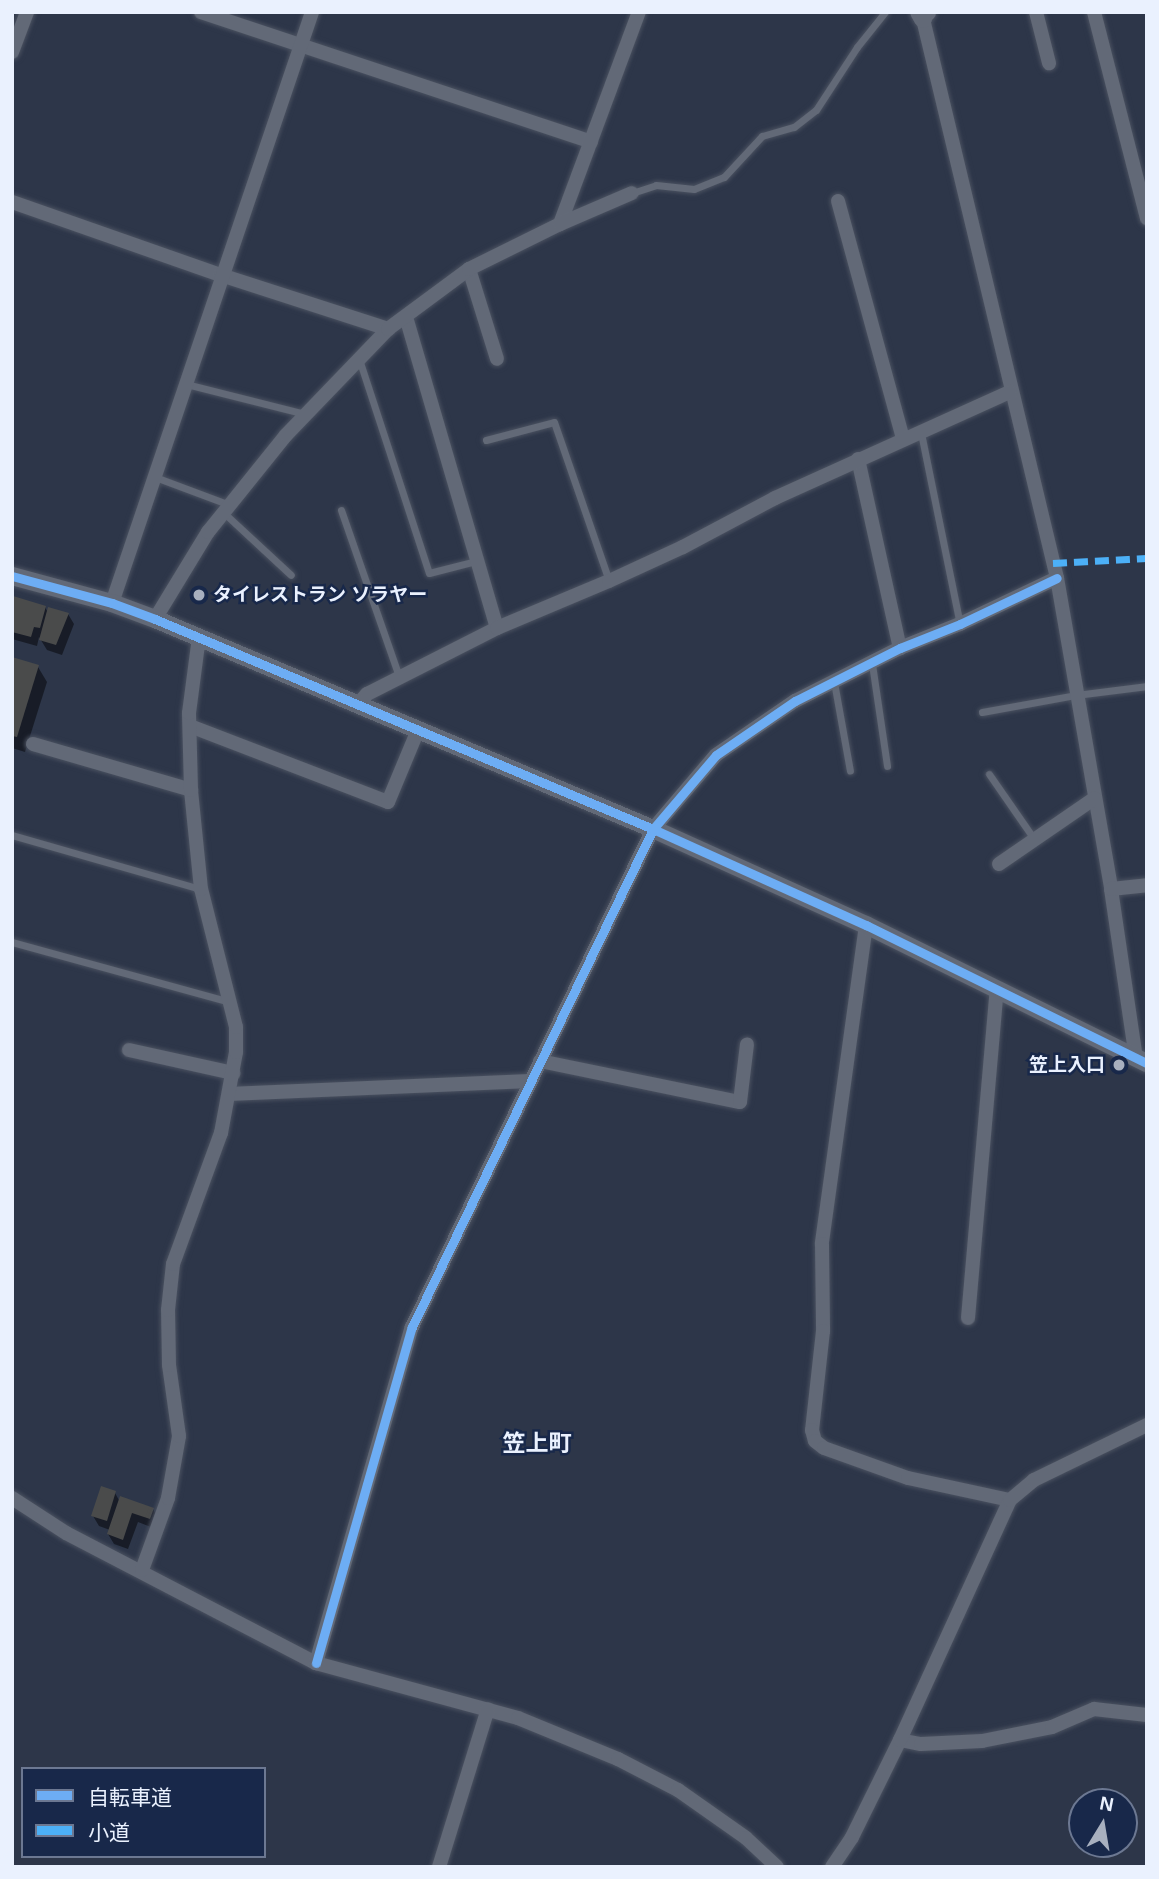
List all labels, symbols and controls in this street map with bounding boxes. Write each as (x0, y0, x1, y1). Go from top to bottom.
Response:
place label: タイレストラン ソラヤー (213, 584, 427, 606)
marker: タイレストラン ソラヤー (191, 587, 207, 603)
place label: 笠上入口 (1029, 1054, 1105, 1076)
marker: 笠上入口 (1111, 1057, 1127, 1073)
district label: 笠上町 (503, 1429, 571, 1457)
legend (21, 1767, 266, 1858)
text: 自転車道 (88, 1786, 172, 1809)
north arrow (1068, 1788, 1138, 1858)
text: N (1098, 1792, 1115, 1815)
text: 小道 (88, 1821, 130, 1844)

